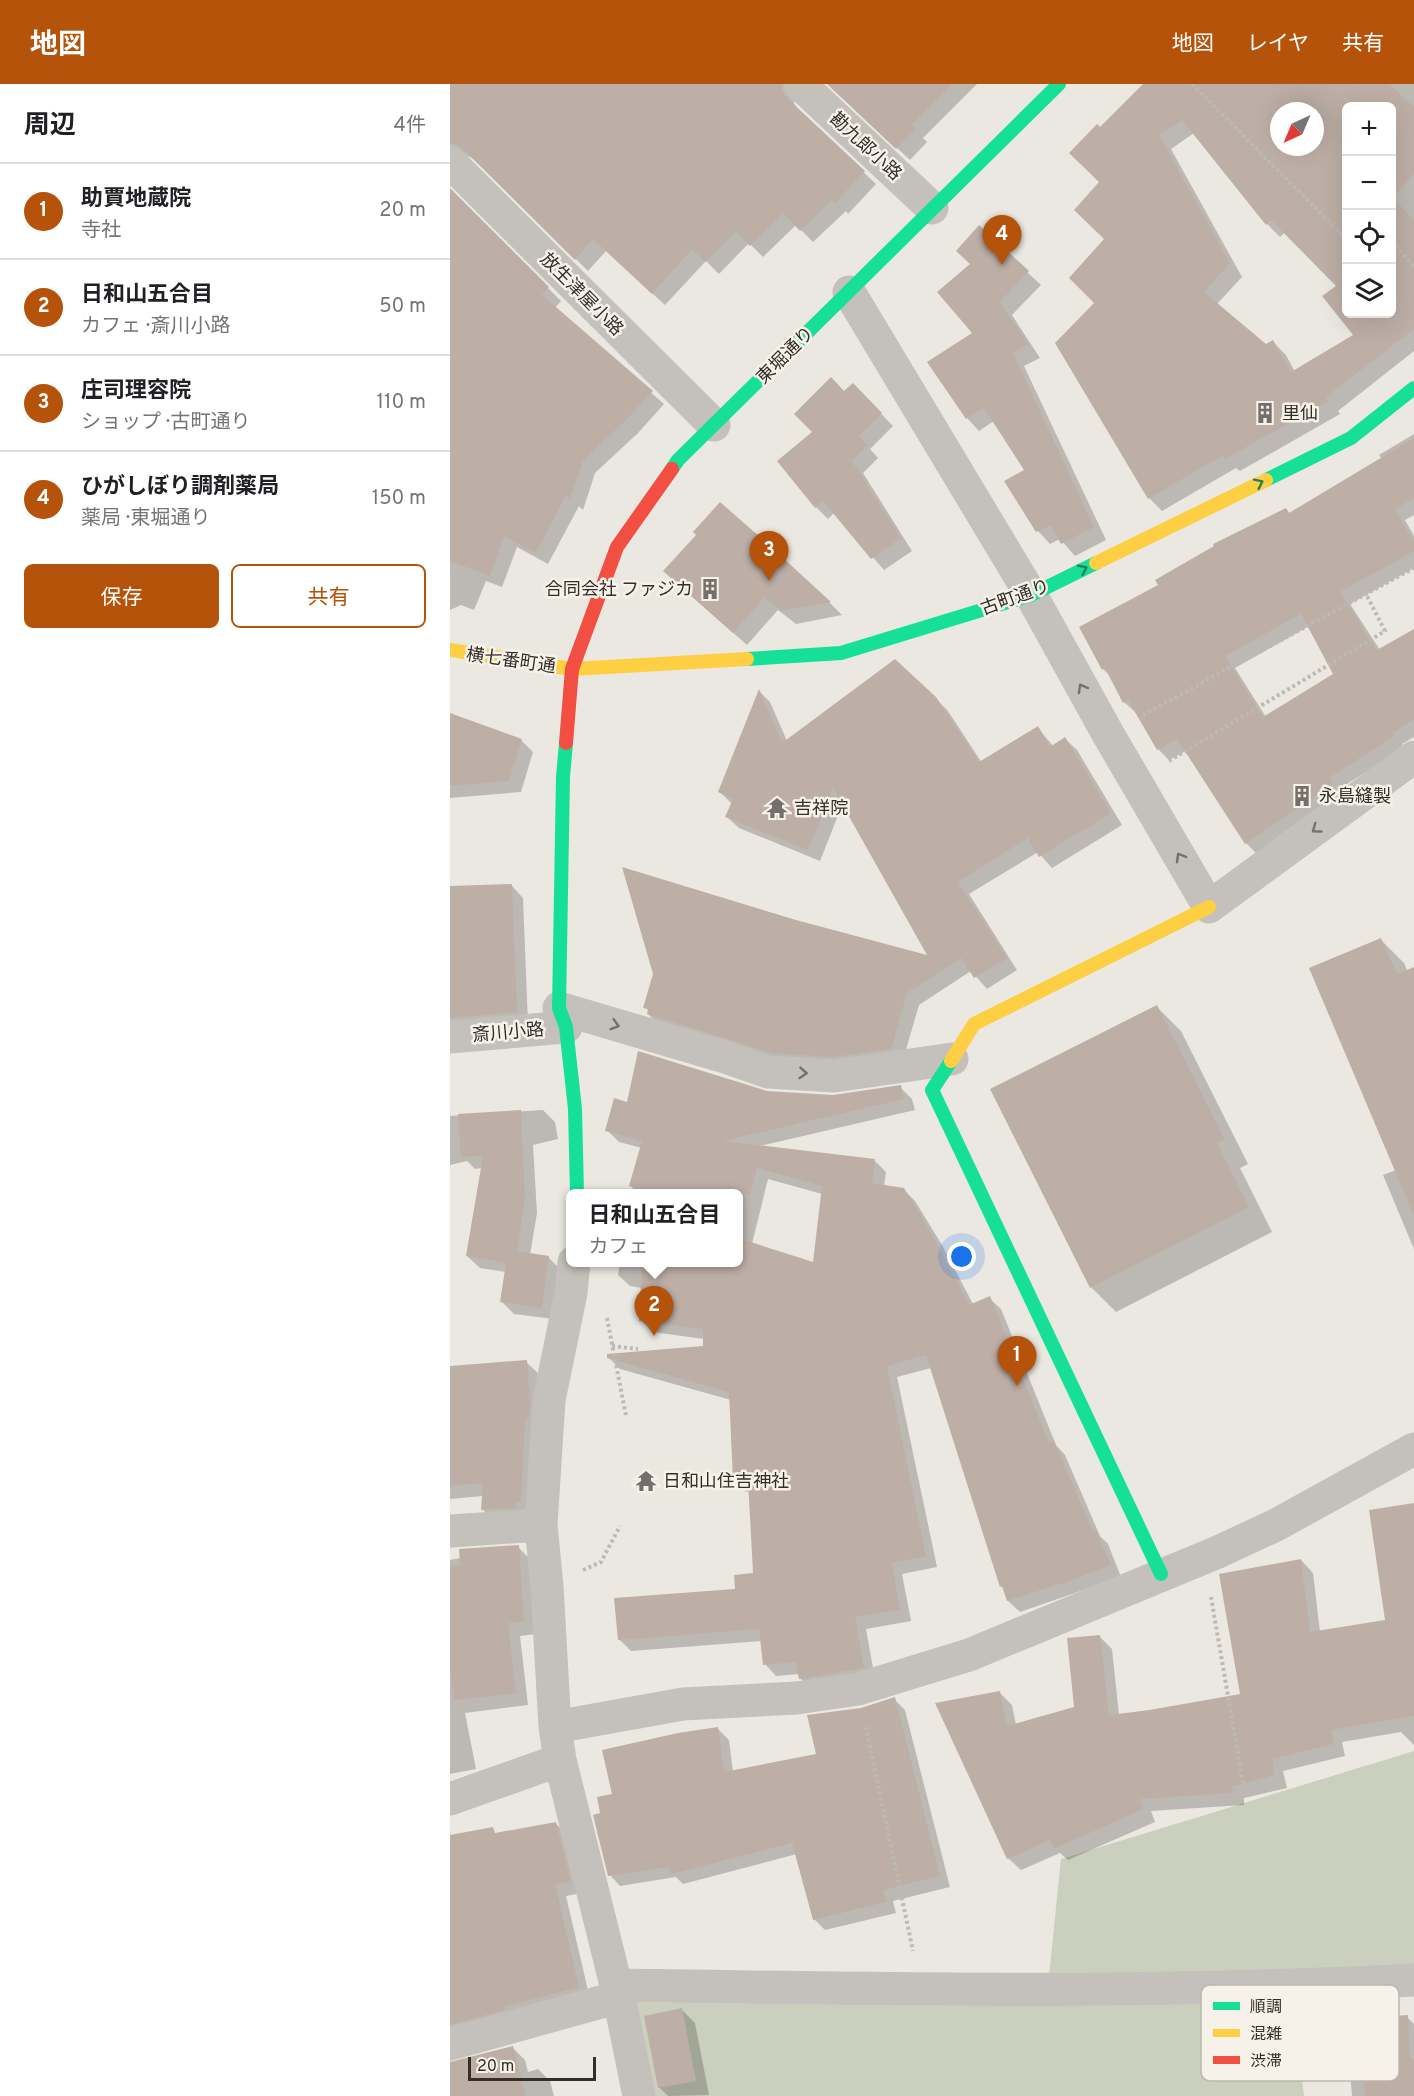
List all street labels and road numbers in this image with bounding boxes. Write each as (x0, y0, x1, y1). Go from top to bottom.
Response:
street label: 勘九郎小路 (824, 108, 906, 186)
street label: 放生津屋小路 (535, 249, 627, 341)
street label: 東堀通り (752, 322, 820, 390)
street label: 古町通り (978, 575, 1053, 622)
street label: 横七番町通 (465, 644, 557, 679)
street label: 斎川小路 (471, 1019, 545, 1048)

